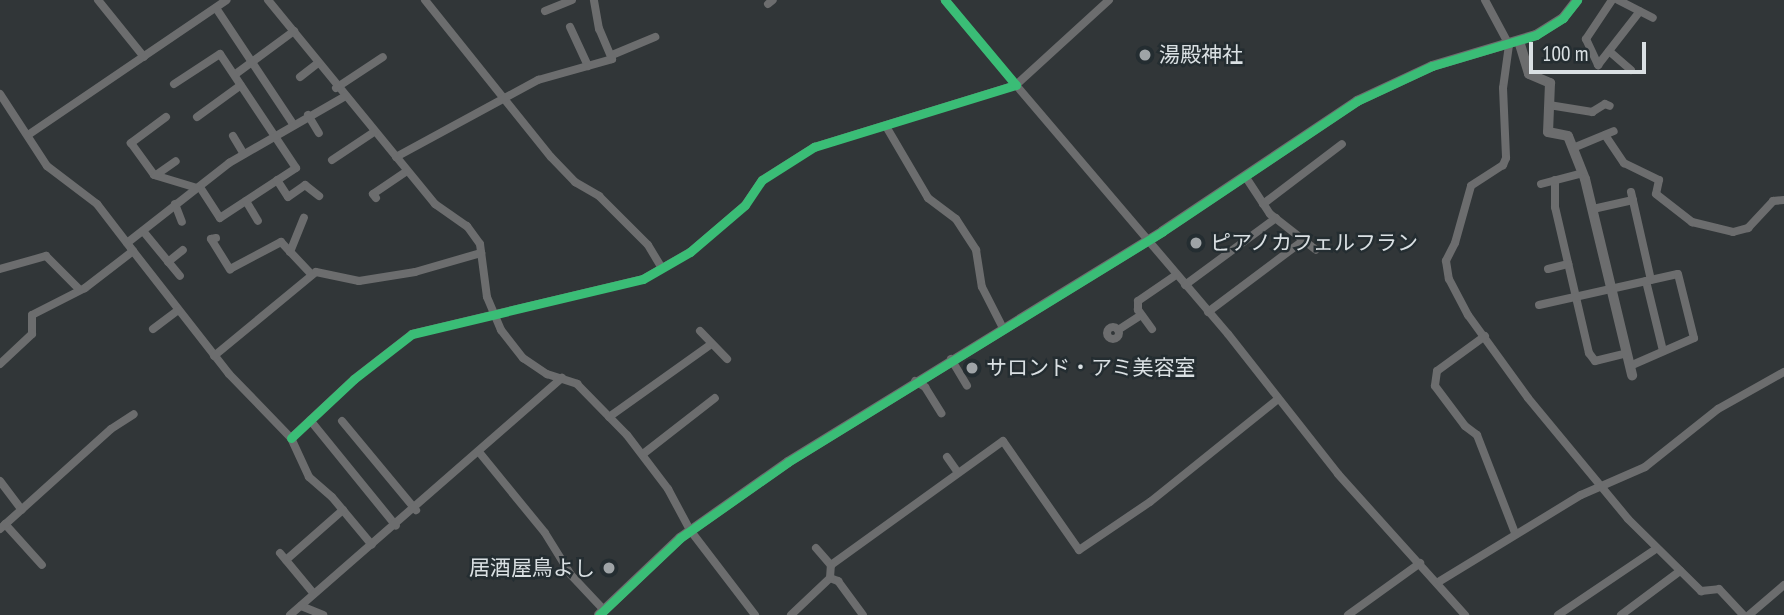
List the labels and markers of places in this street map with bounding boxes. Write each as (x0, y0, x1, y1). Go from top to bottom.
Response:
place label: 湯殿神社 (1159, 42, 1243, 68)
marker: 湯殿神社 (1137, 47, 1153, 63)
place label: ピアノカフェルフラン (1210, 230, 1420, 256)
marker: ピアノカフェルフラン (1188, 235, 1204, 251)
place label: サロンド・アミ美容室 (986, 355, 1196, 381)
marker: サロンド・アミ美容室 (964, 360, 980, 376)
place label: 居酒屋鳥よし (469, 555, 595, 581)
marker: 居酒屋鳥よし (601, 560, 617, 576)

